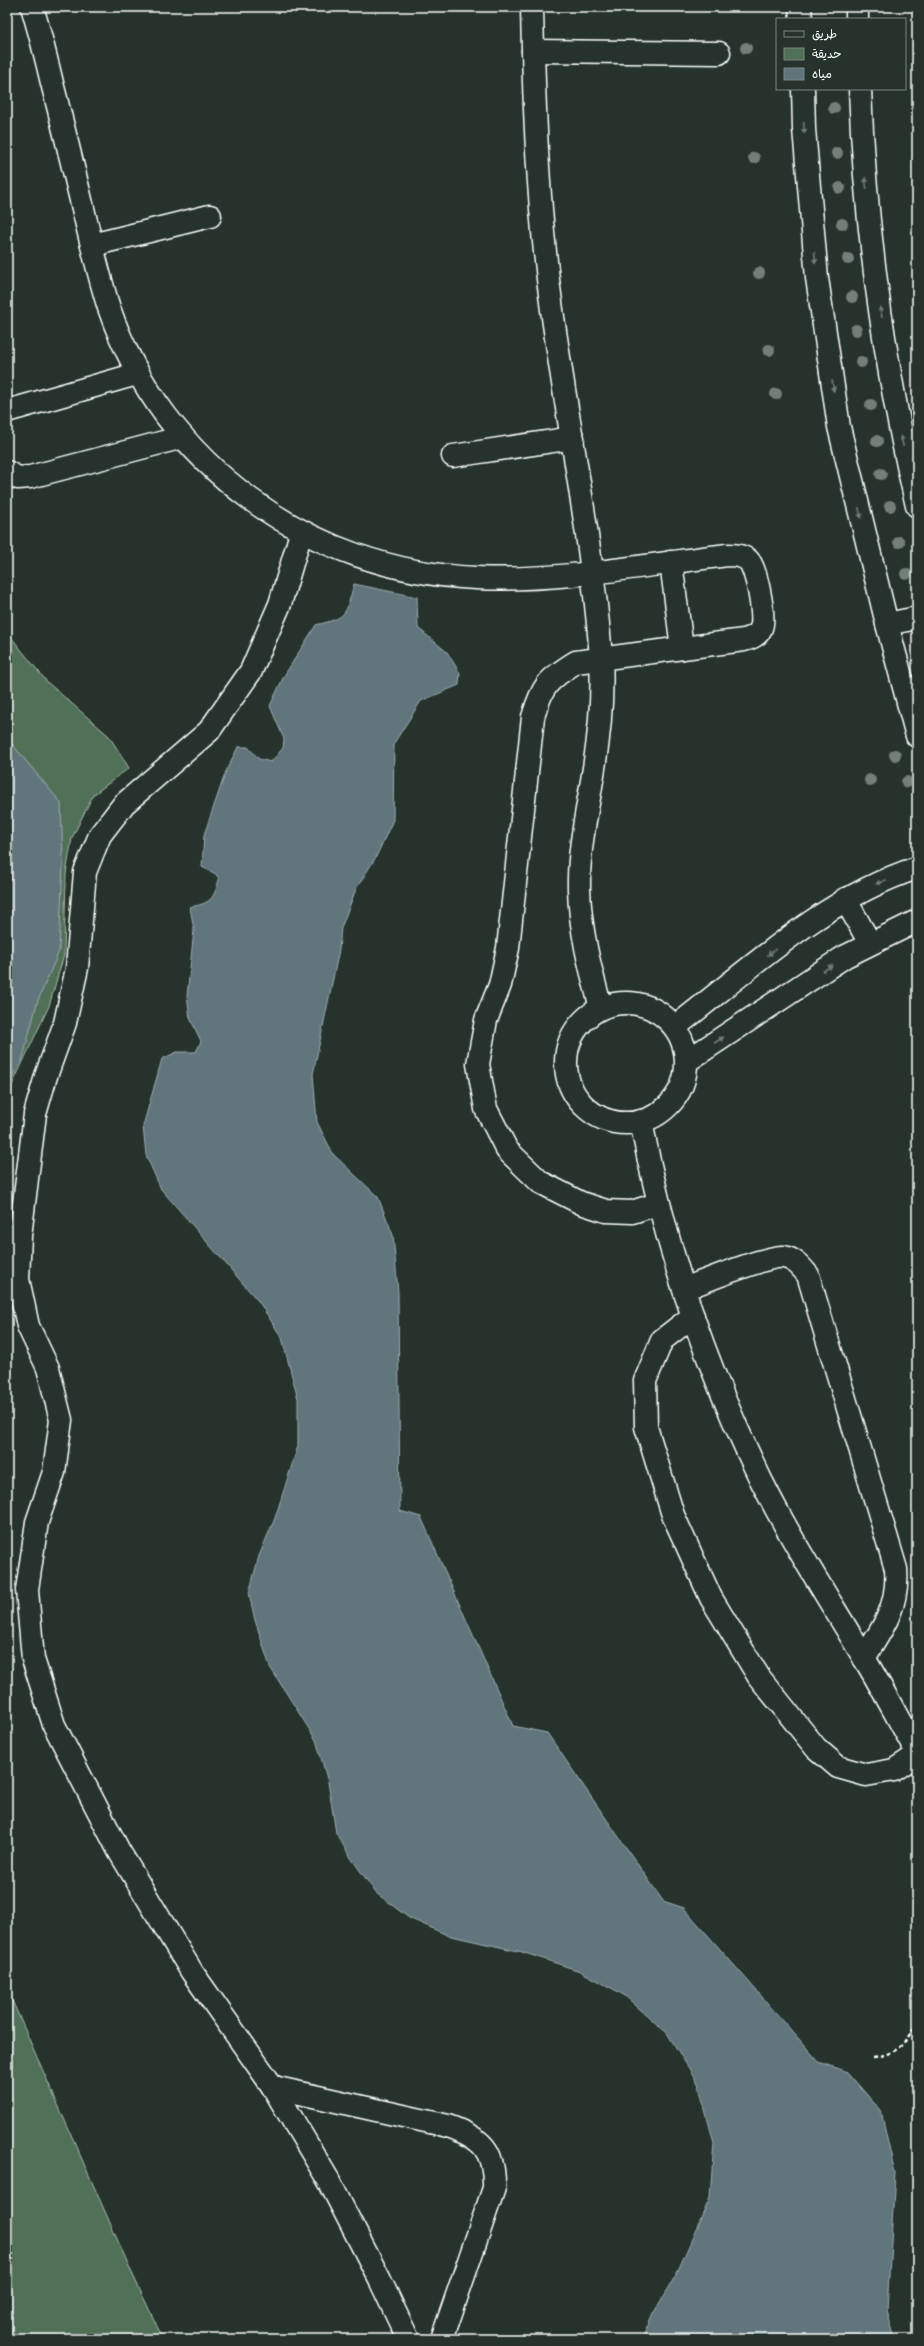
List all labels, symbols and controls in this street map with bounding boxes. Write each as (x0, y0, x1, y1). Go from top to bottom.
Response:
legend (776, 18, 906, 90)
text: طريق (812, 26, 837, 42)
text: حديقة (812, 46, 841, 62)
text: مياه (812, 66, 832, 82)
one-way arrow (801, 122, 808, 134)
one-way arrow (863, 177, 870, 189)
one-way arrow (812, 251, 819, 264)
one-way arrow (878, 306, 884, 318)
one-way arrow (830, 380, 836, 392)
one-way arrow (898, 434, 904, 447)
one-way arrow (857, 507, 863, 520)
one-way arrow (874, 880, 886, 886)
one-way arrow (766, 948, 777, 956)
one-way arrow (822, 964, 833, 972)
one-way arrow (714, 1036, 724, 1044)

